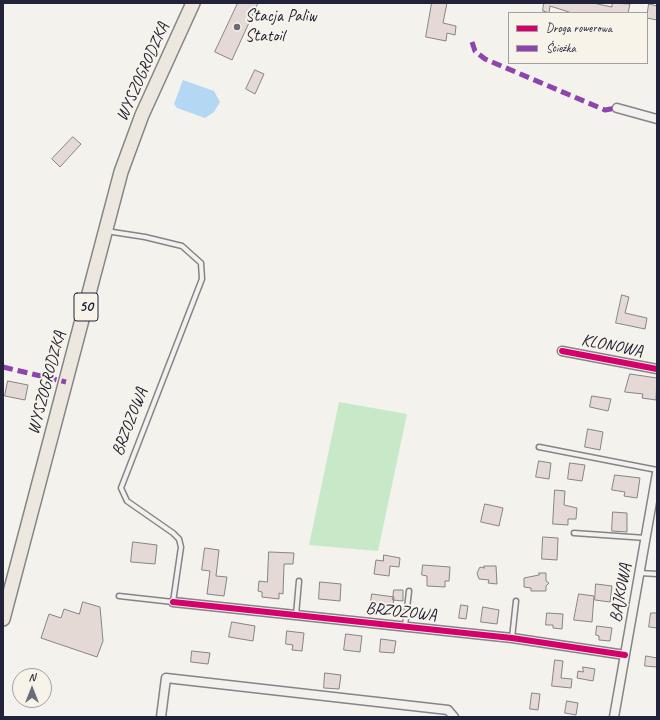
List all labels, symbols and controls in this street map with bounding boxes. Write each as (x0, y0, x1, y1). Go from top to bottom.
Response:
place label: Stacja Paliw Statoil (245, 7, 317, 47)
legend (508, 12, 648, 64)
street label: WYSZOGRODZKA (112, 20, 174, 124)
text: Droga rowerowa (546, 20, 612, 36)
marker: Stacja Paliw Statoil (232, 22, 242, 32)
text: Ścieżka (546, 40, 576, 56)
road number: 50 (74, 293, 98, 321)
street label: WYSZOGRODZKA (23, 329, 71, 437)
street label: KLONOWA (580, 330, 644, 362)
street label: BRZOZOWA (108, 385, 152, 459)
street label: BAJKOWA (606, 562, 636, 624)
street label: BRZOZOWA (365, 598, 437, 626)
north arrow (12, 668, 52, 708)
text: N (29, 670, 35, 684)

